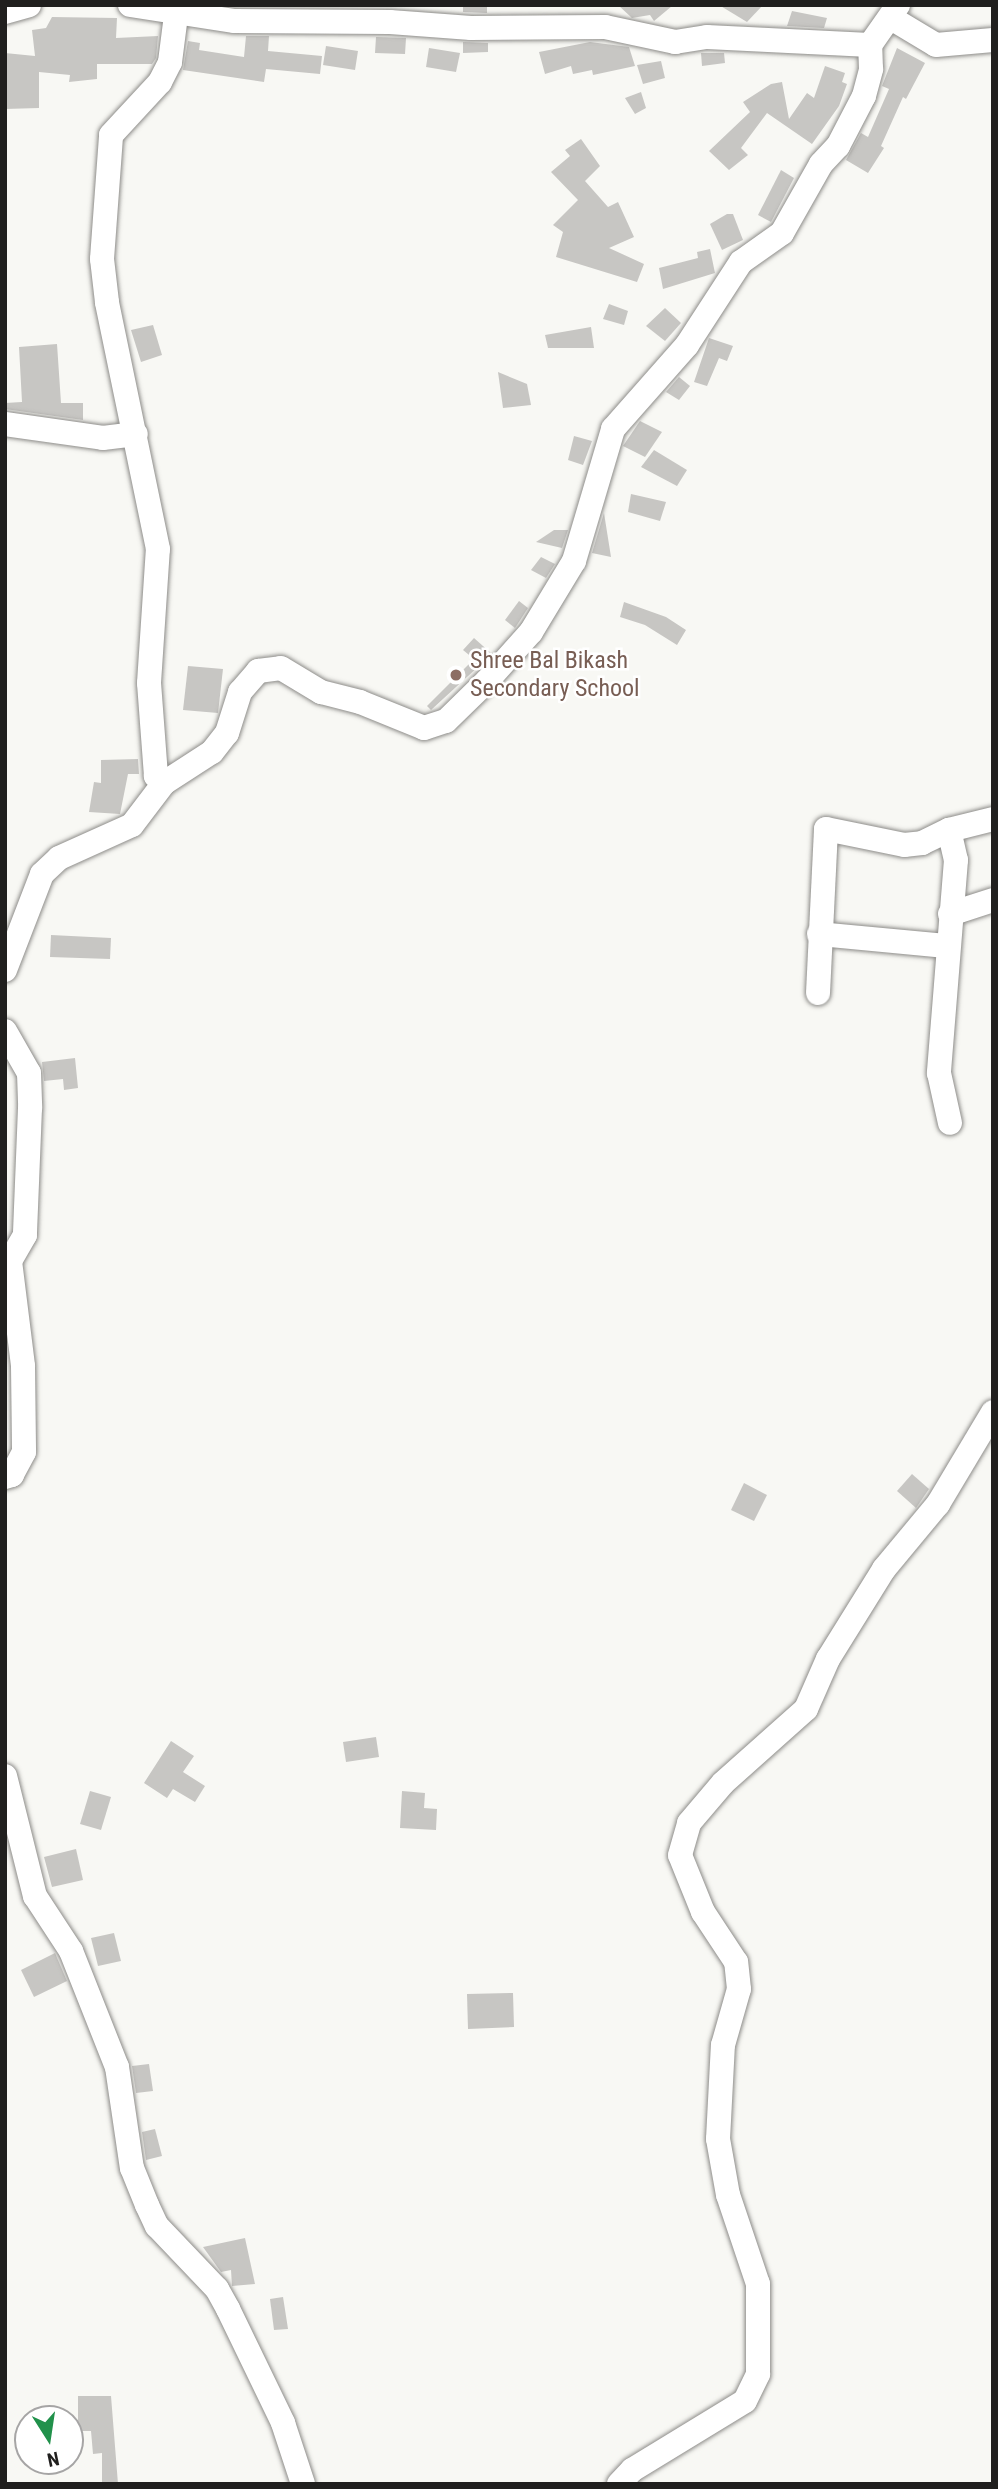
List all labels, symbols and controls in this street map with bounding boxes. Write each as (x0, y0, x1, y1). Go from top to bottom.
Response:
place label: Shree Bal Bikash Secondary School (470, 647, 640, 703)
marker: Shree Bal Bikash Secondary School (448, 667, 464, 683)
north arrow (14, 2405, 84, 2475)
text: N (45, 2447, 61, 2472)

